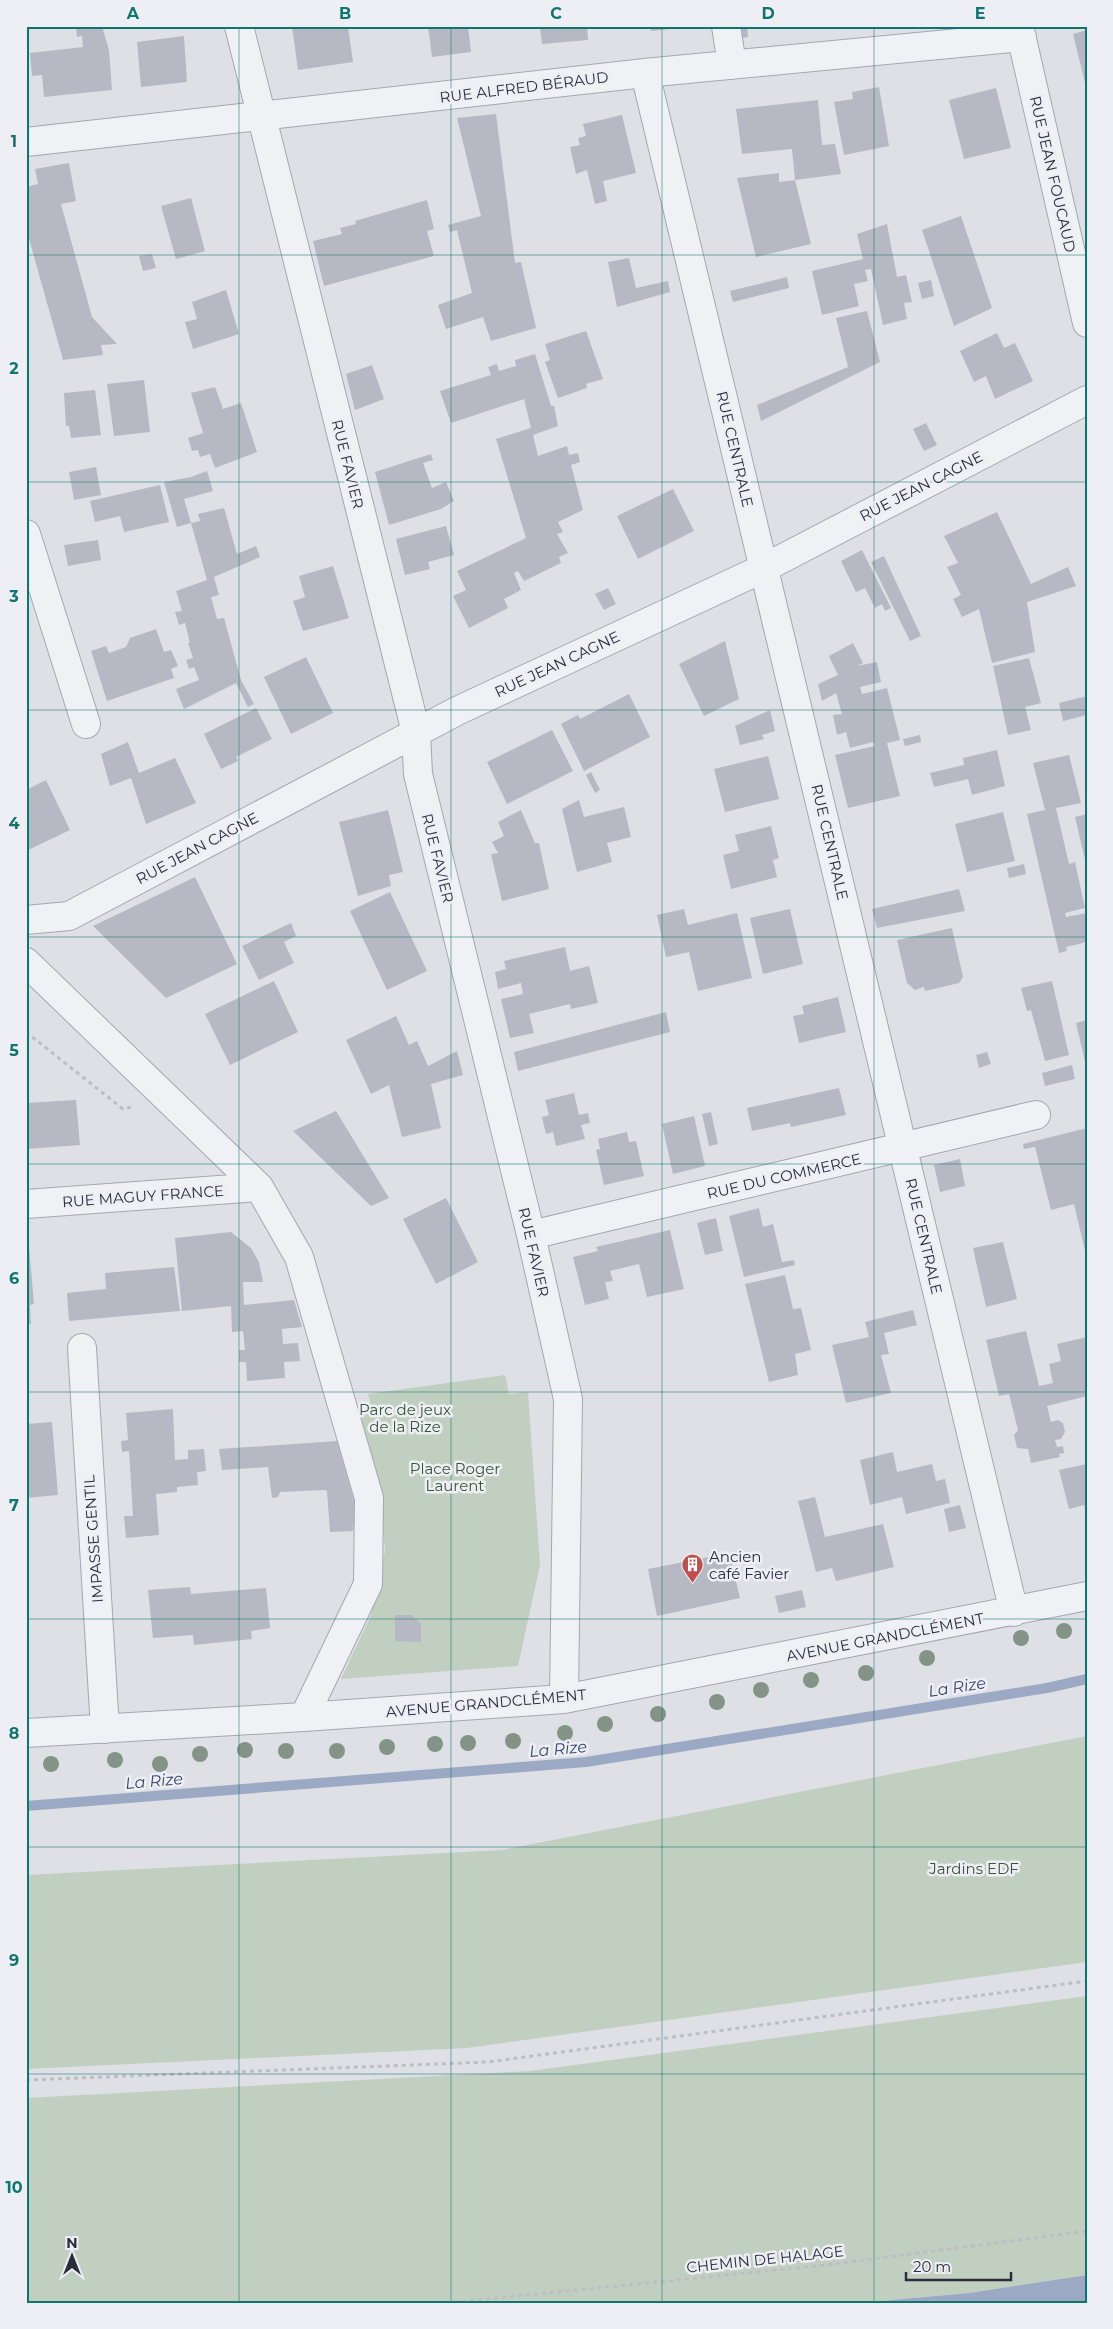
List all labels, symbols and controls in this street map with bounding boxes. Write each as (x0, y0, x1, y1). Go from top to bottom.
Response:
text: A (126, 4, 140, 23)
text: B (339, 4, 351, 23)
text: C (550, 4, 562, 23)
text: D (761, 4, 775, 23)
text: E (975, 4, 985, 23)
street label: RUE ALFRED BÉRAUD (438, 67, 610, 107)
street label: RUE JEAN FOUCAUD (1026, 94, 1080, 254)
text: 1 (11, 132, 17, 151)
text: 2 (9, 359, 19, 378)
street label: RUE CENTRALE (712, 389, 758, 509)
street label: RUE FAVIER (328, 417, 368, 511)
street label: RUE JEAN CAGNE (856, 447, 986, 525)
text: 3 (8, 587, 19, 606)
street label: RUE JEAN CAGNE (491, 627, 623, 701)
street label: RUE CENTRALE (807, 782, 853, 902)
street label: RUE JEAN CAGNE (133, 808, 261, 888)
street label: RUE FAVIER (418, 811, 458, 905)
text: 4 (8, 814, 20, 833)
text: 5 (9, 1041, 19, 1060)
street label: RUE DU COMMERCE (705, 1149, 863, 1203)
street label: RUE CENTRALE (901, 1176, 947, 1296)
street label: RUE MAGUY FRANCE (61, 1181, 225, 1211)
street label: RUE FAVIER (514, 1205, 554, 1299)
text: 6 (9, 1269, 19, 1288)
park label: Parc de jeux de la Rize (359, 1400, 451, 1436)
park label: Place Roger Laurent (410, 1459, 500, 1495)
street label: IMPASSE GENTIL (79, 1474, 107, 1603)
text: 7 (9, 1496, 19, 1515)
place label: Ancien café Favier (709, 1547, 789, 1583)
building icon: Ancien café Favier (681, 1553, 705, 1584)
street label: AVENUE GRANDCLÉMENT (785, 1608, 986, 1666)
water label: La Rize (927, 1673, 987, 1701)
street label: AVENUE GRANDCLÉMENT (385, 1685, 587, 1721)
text: 8 (9, 1724, 19, 1743)
water label: La Rize (528, 1737, 588, 1761)
water label: La Rize (124, 1769, 184, 1793)
park label: Jardins EDF (928, 1859, 1019, 1878)
text: 9 (9, 1951, 19, 1970)
text: 10 (5, 2178, 23, 2197)
north arrow (48, 2232, 98, 2282)
text: N (66, 2234, 78, 2252)
street label: CHEMIN DE HALAGE (685, 2241, 845, 2277)
scale bar (906, 2249, 1010, 2281)
text: 20 m (913, 2257, 951, 2276)

